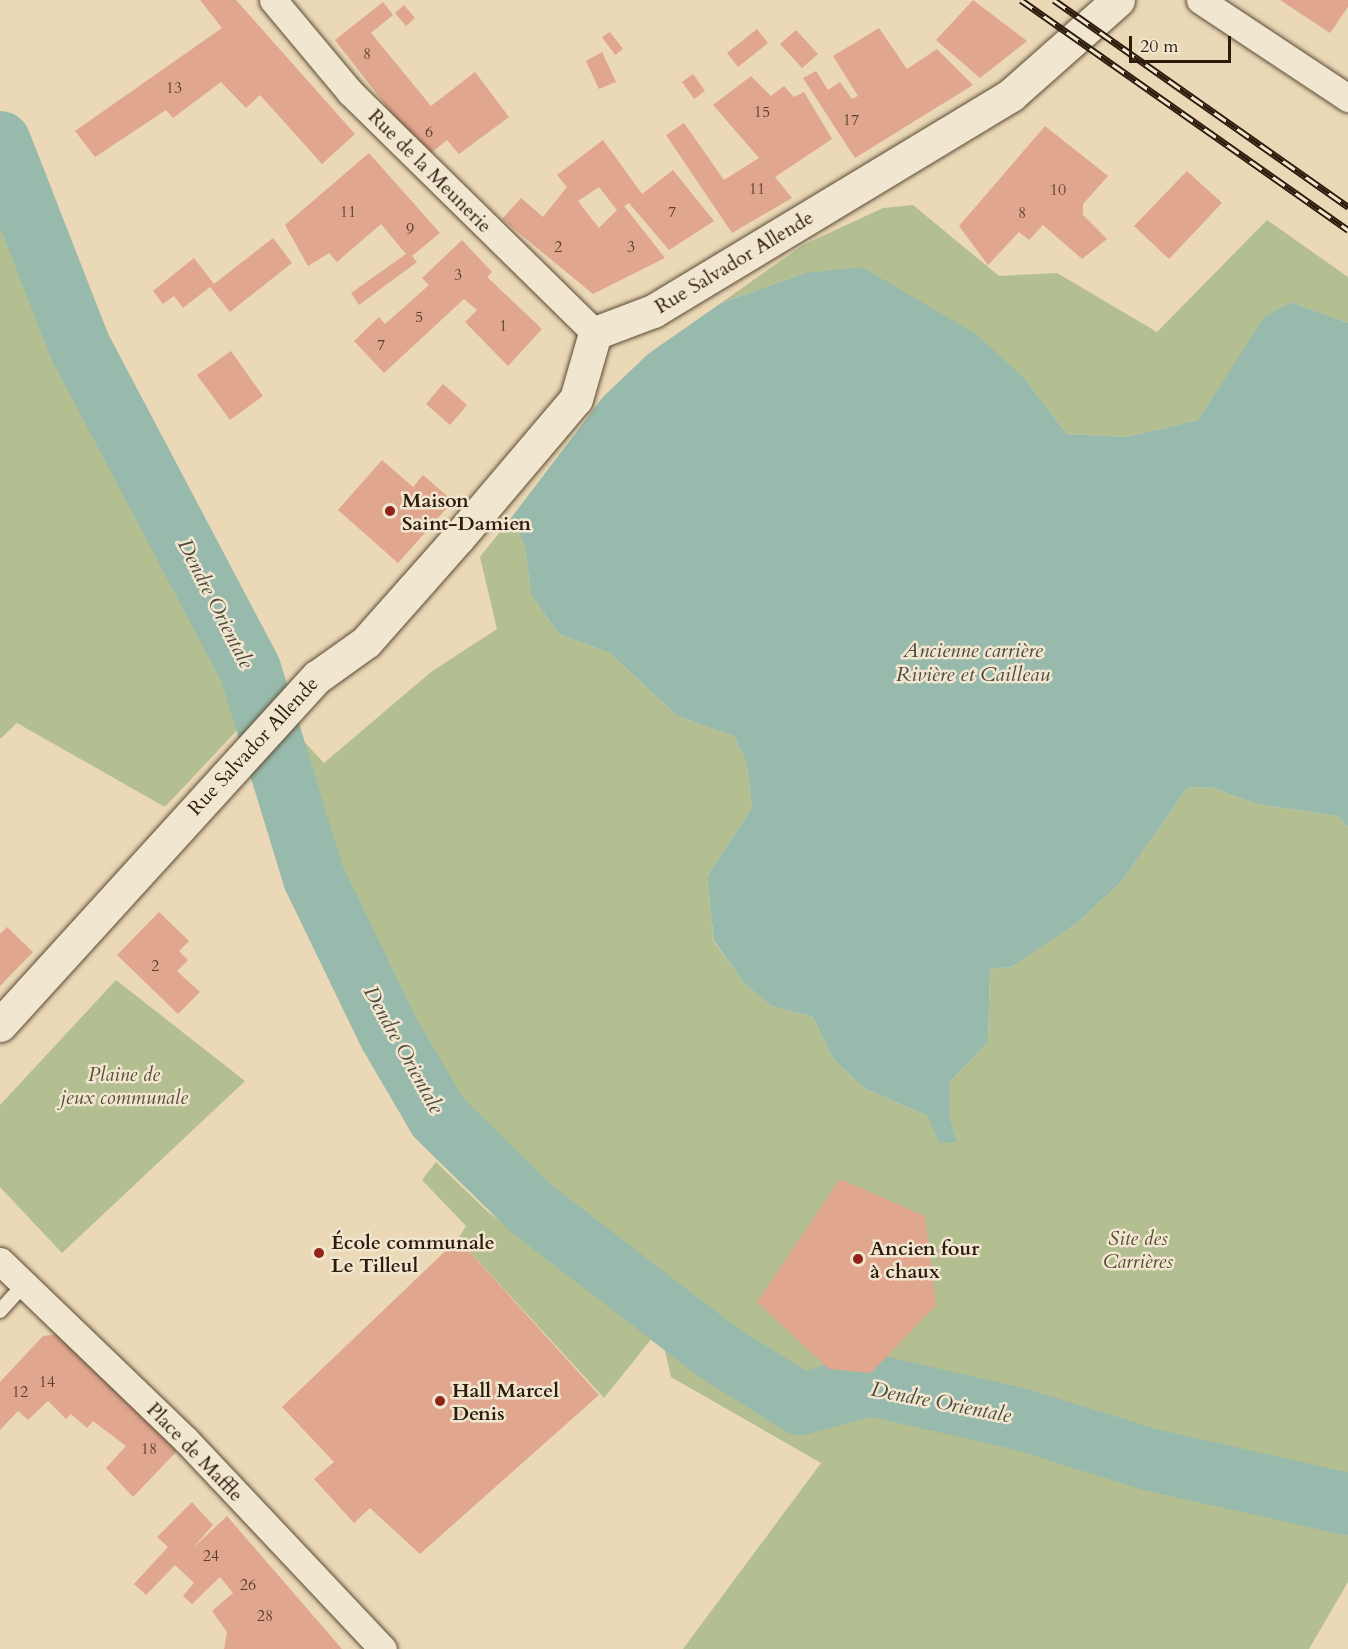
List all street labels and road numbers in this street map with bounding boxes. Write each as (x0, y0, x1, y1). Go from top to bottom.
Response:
street label: Rue de la Meunerie (363, 104, 497, 238)
street label: Rue Salvador Allende (650, 205, 818, 319)
street label: Rue Salvador Allende (183, 672, 323, 820)
street label: Place de Maffle (142, 1398, 248, 1506)

